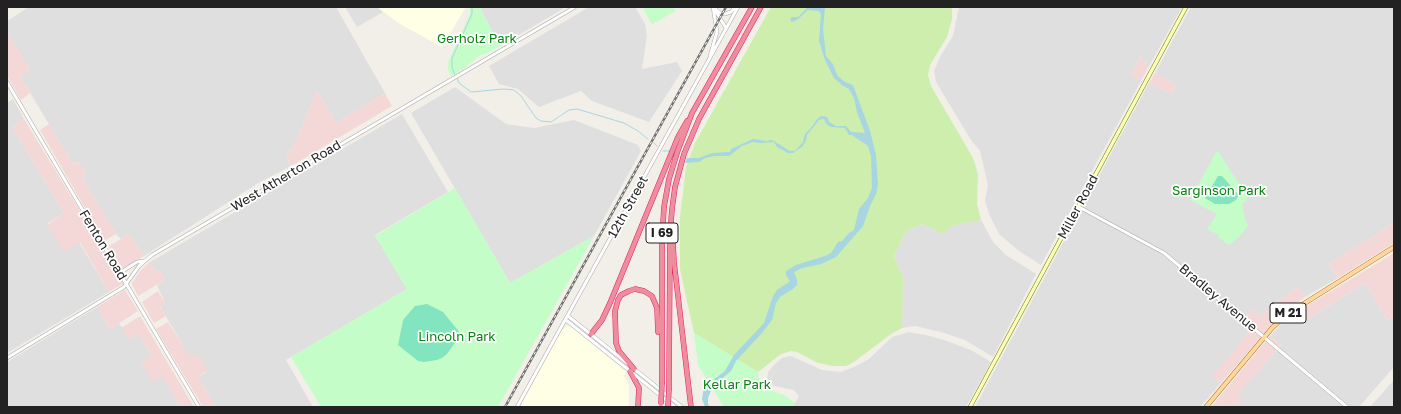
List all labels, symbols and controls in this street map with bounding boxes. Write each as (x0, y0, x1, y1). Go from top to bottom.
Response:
park label: Gerholz Park (437, 31, 517, 47)
street label: West Atherton Road (228, 137, 344, 215)
street label: Miller Road (1055, 172, 1101, 242)
street label: 12th Street (605, 173, 651, 241)
park label: Sarginson Park (1172, 183, 1266, 199)
street label: Fenton Road (76, 207, 130, 283)
road number: I 69 (646, 223, 678, 243)
street label: Bradley Avenue (1176, 261, 1260, 335)
road number: M 21 (1270, 303, 1306, 323)
park label: Lincoln Park (418, 329, 496, 345)
park label: Kellar Park (703, 377, 771, 393)

